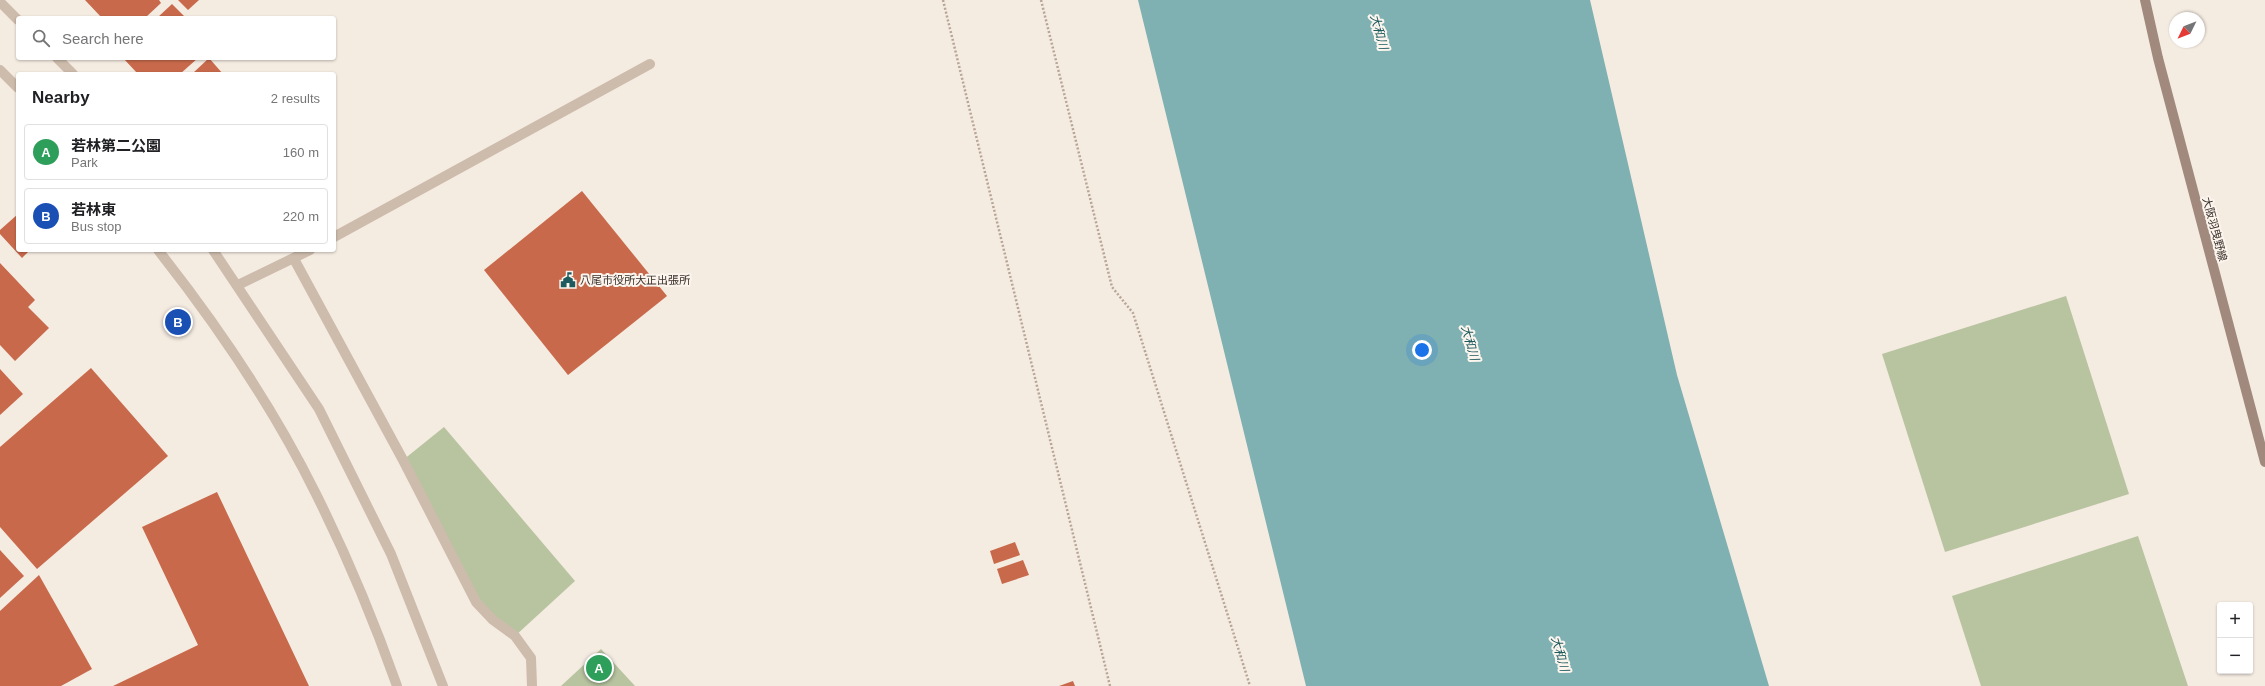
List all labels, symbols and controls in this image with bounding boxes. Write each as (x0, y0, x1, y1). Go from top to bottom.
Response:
north arrow (2169, 12, 2205, 48)
water label: 大和川 (1367, 13, 1391, 53)
search box (16, 16, 336, 60)
icon: search (30, 27, 52, 49)
text: Search here (62, 30, 144, 47)
text: Nearby (32, 88, 90, 107)
text: 2 results (271, 91, 320, 106)
text: 若林第二公園 (71, 137, 161, 154)
text: A (41, 145, 51, 160)
text: 160 m (283, 145, 319, 160)
text: Park (71, 155, 98, 170)
street label: 大阪羽曳野線 (2201, 196, 2229, 262)
text: 若林東 (71, 201, 116, 218)
text: B (41, 209, 51, 224)
text: 220 m (283, 209, 319, 224)
text: Bus stop (71, 219, 122, 234)
public building icon: 八尾市役所大正出張所 (559, 271, 577, 289)
place label: 八尾市役所大正出張所 (580, 274, 691, 286)
pin: B (165, 307, 191, 337)
water label: 大和川 (1458, 324, 1482, 364)
your location (1412, 340, 1432, 360)
map controls (2217, 602, 2253, 674)
button: + (2217, 602, 2253, 638)
water label: 大和川 (1548, 635, 1572, 675)
button: − (2217, 638, 2253, 674)
pin: A (586, 653, 612, 683)

